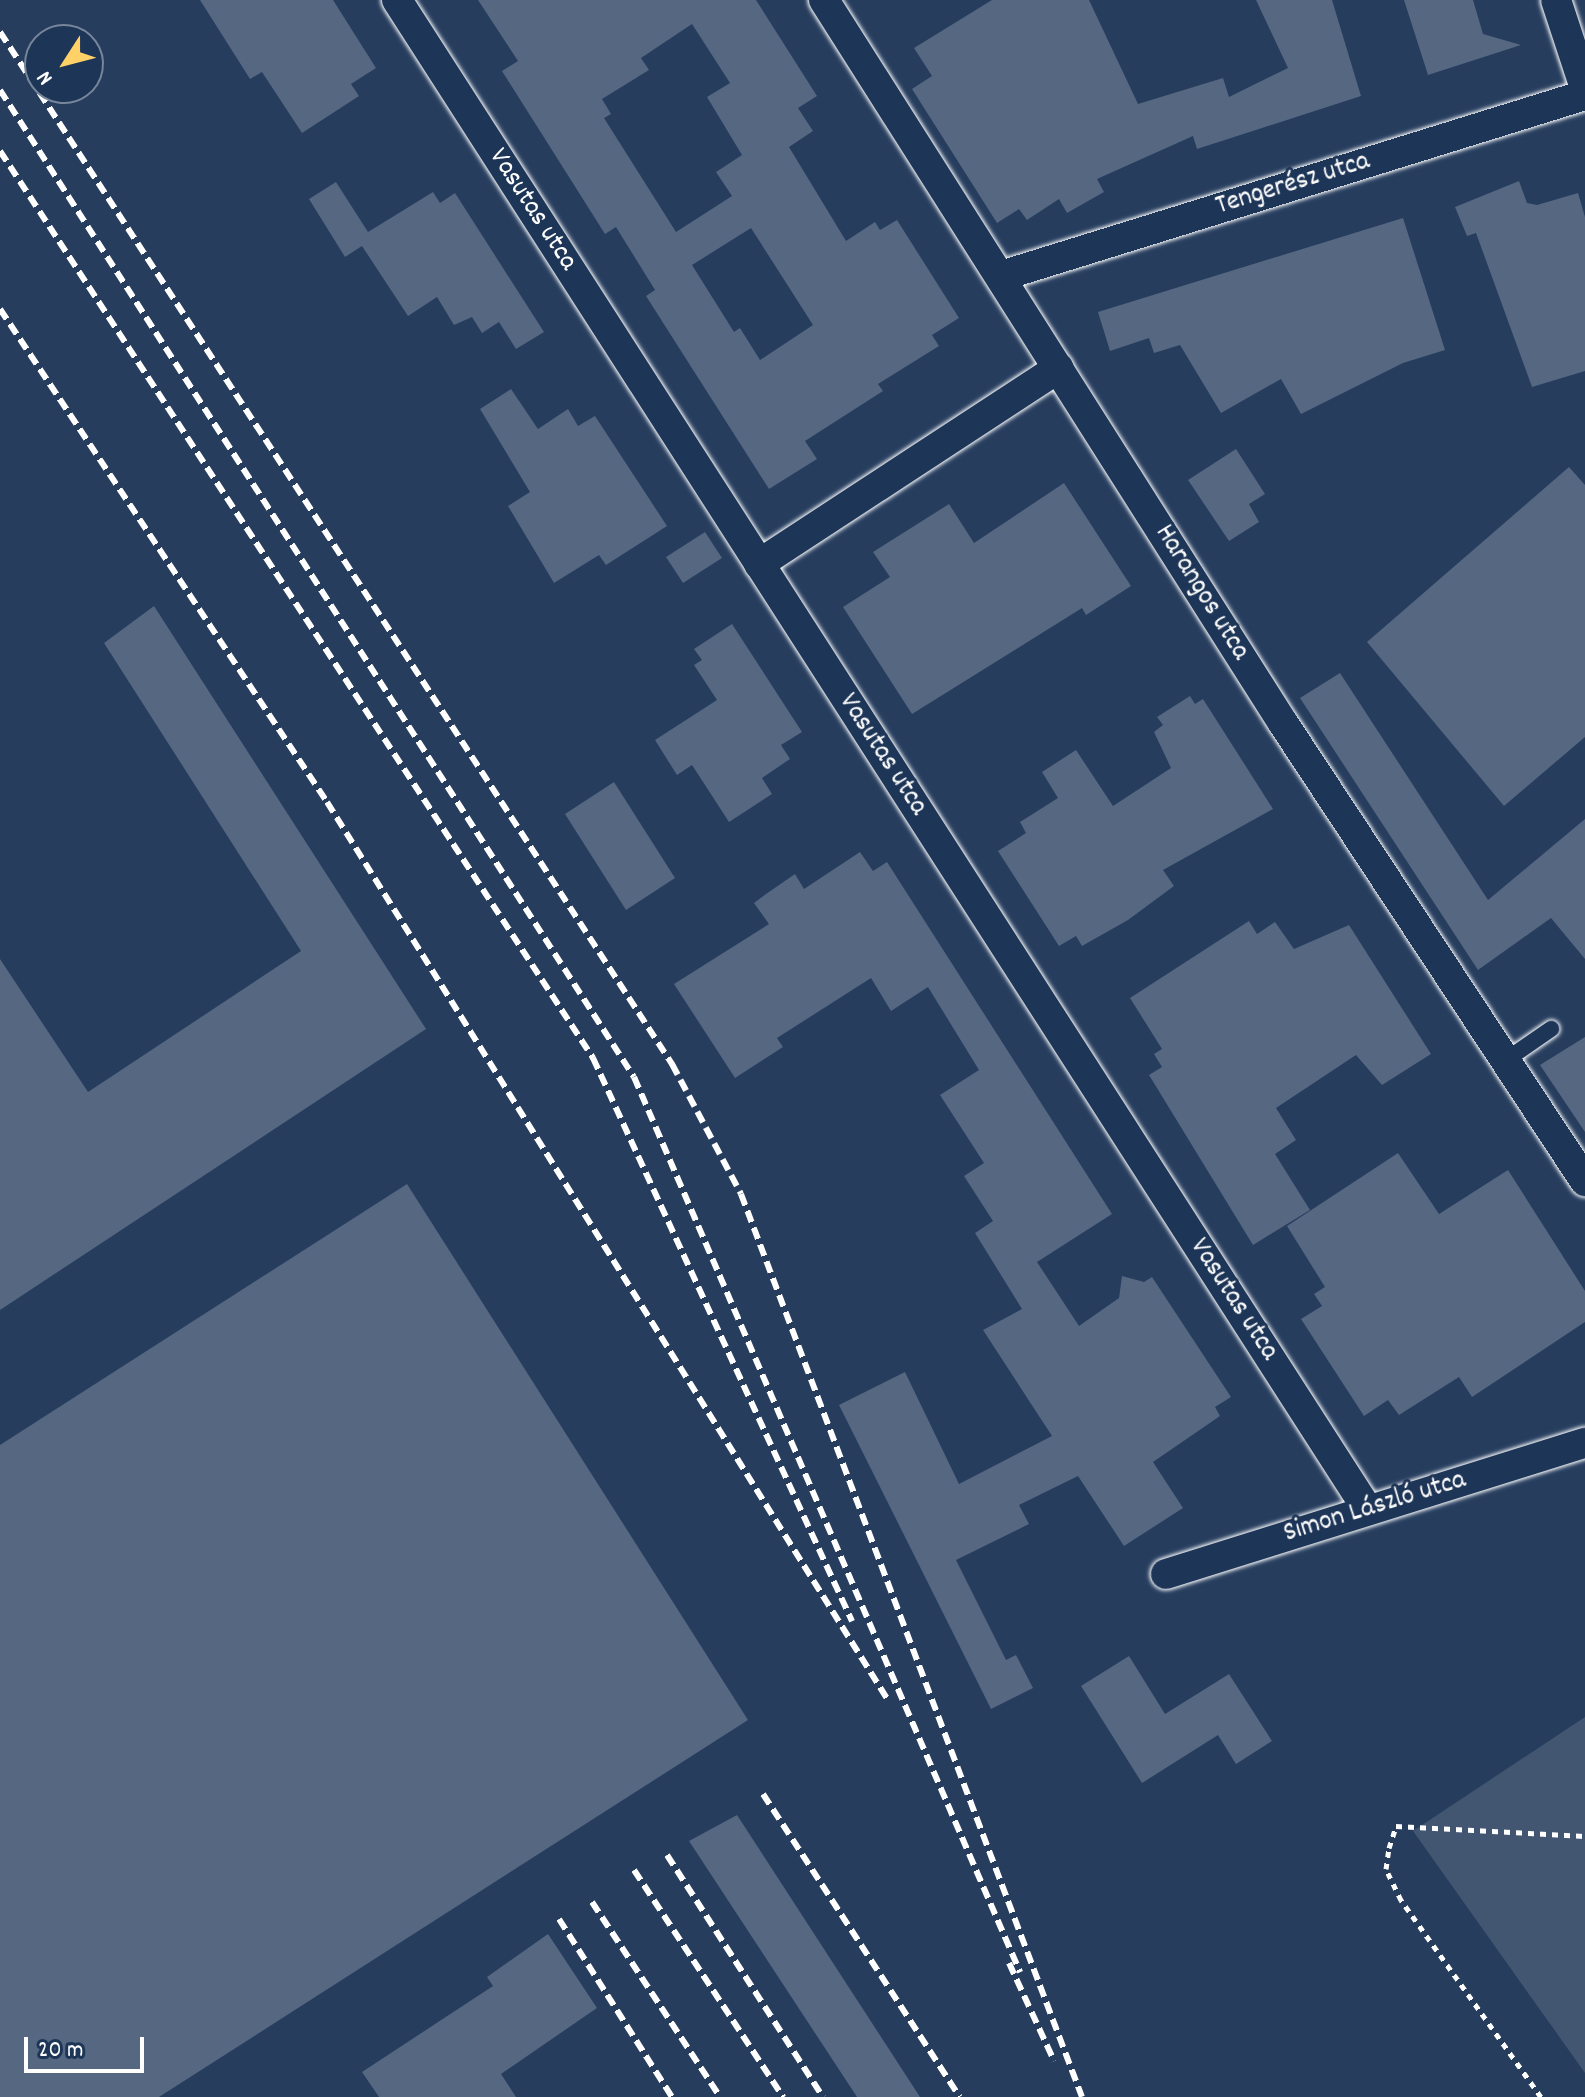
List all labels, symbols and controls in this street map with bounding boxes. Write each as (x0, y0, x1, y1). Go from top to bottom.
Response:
north arrow (24, 24, 104, 104)
text: N (30, 64, 62, 91)
street label: Vasutas utca (480, 143, 584, 277)
street label: Tengerész utca (1212, 146, 1374, 224)
street label: Harangos utca (1146, 519, 1256, 667)
street label: Vasutas utca (830, 688, 934, 822)
street label: Vasutas utca (1181, 1233, 1285, 1367)
street label: Simon László utca (1280, 1464, 1470, 1552)
scale bar (28, 2021, 148, 2071)
text: 20 m (38, 2034, 84, 2068)

